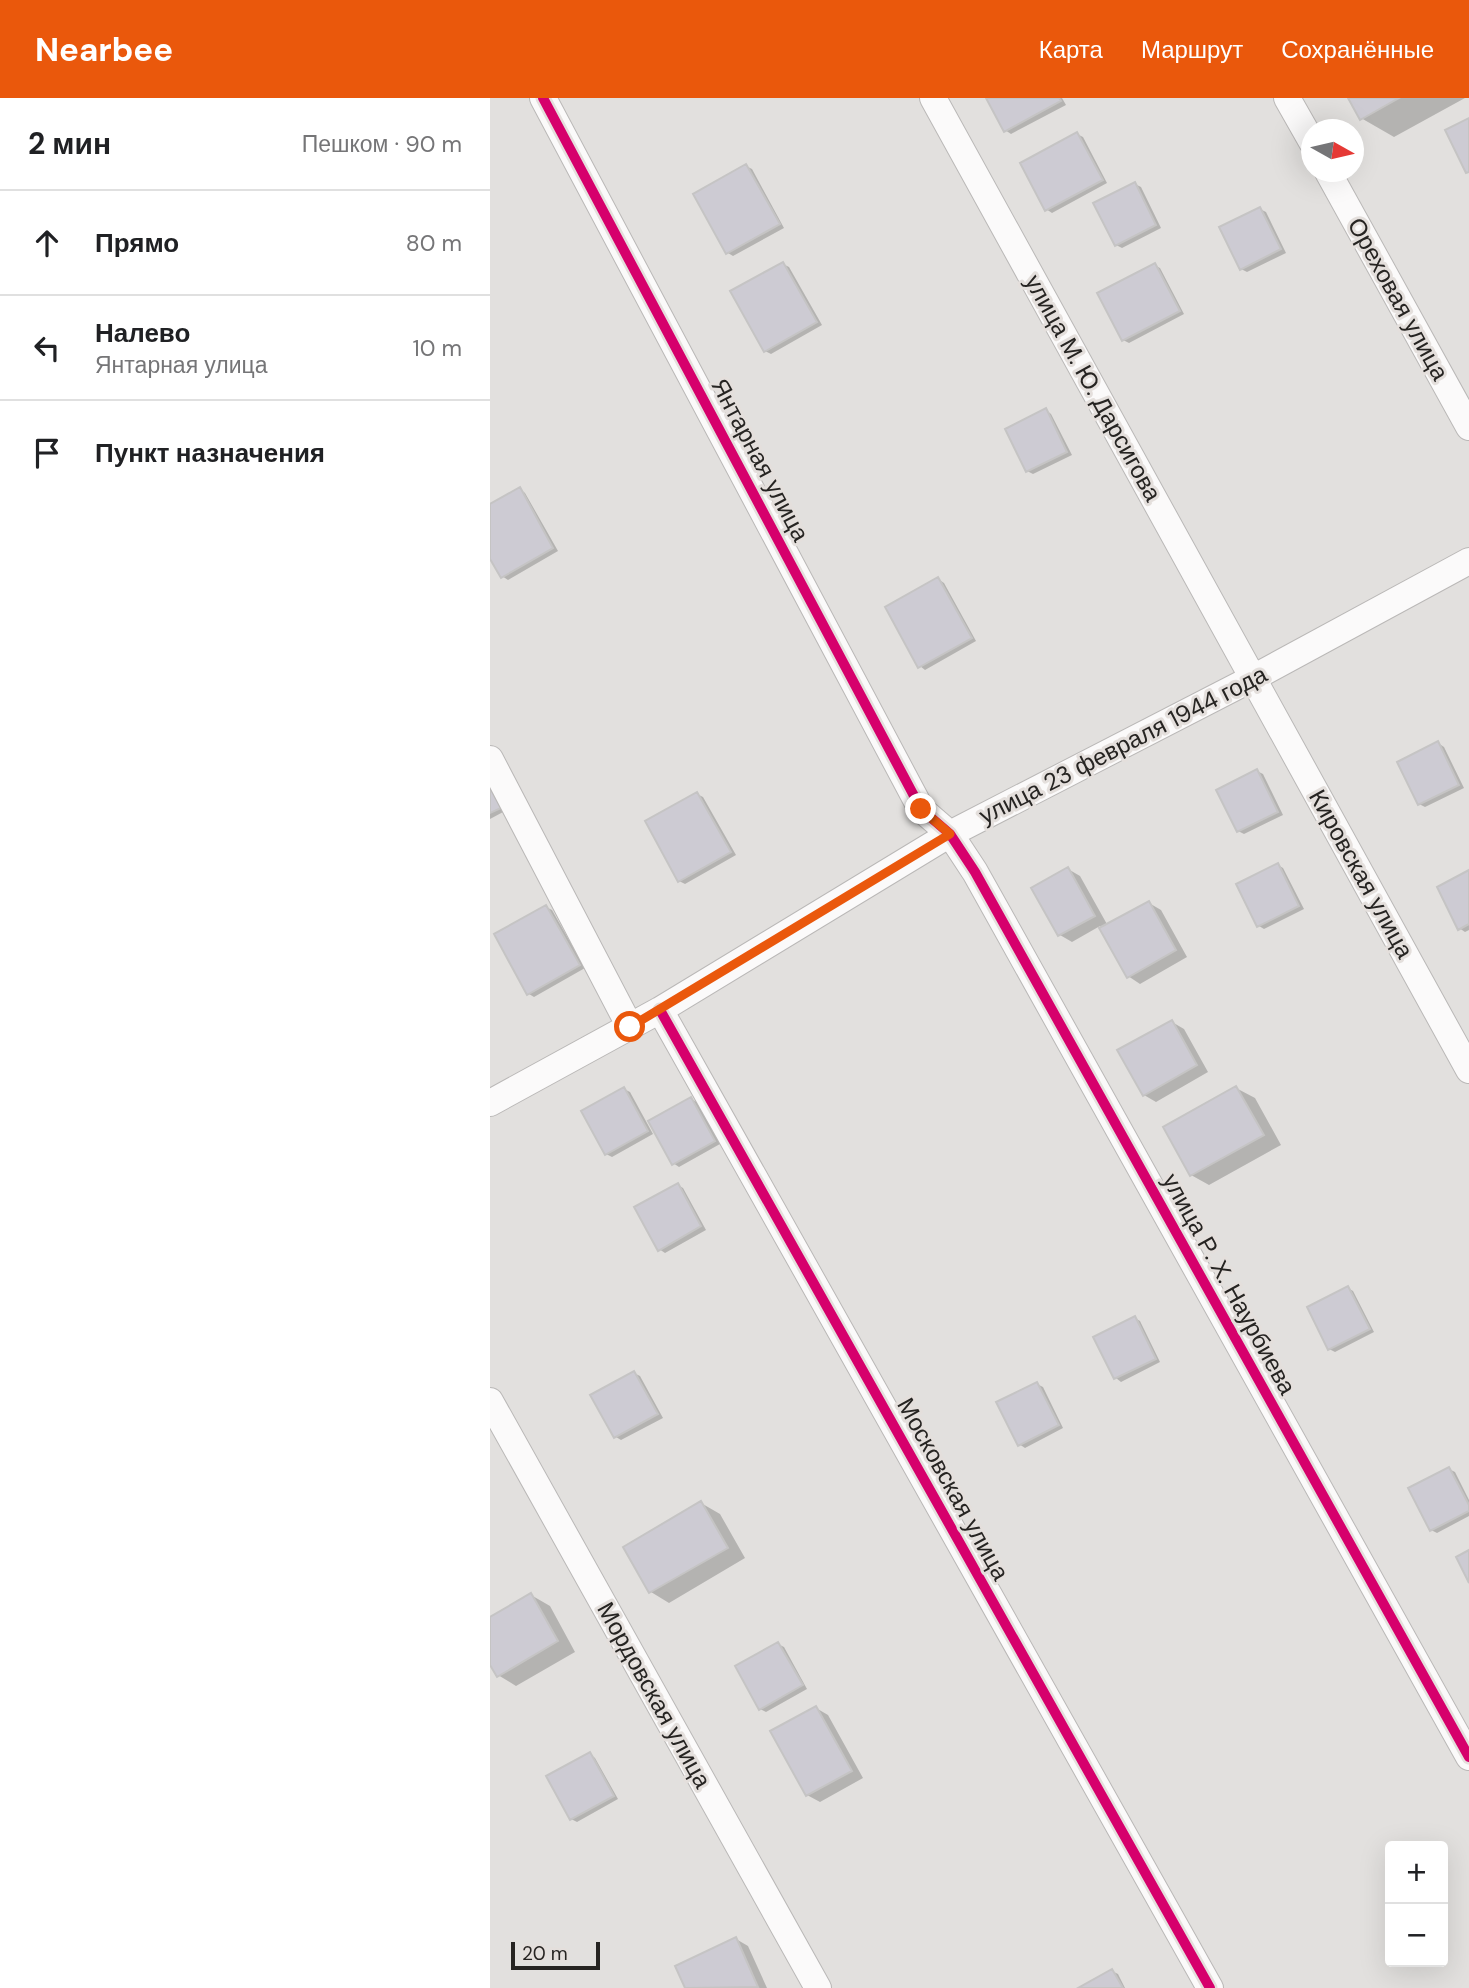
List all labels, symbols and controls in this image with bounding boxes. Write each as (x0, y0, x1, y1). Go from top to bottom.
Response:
text: Nearbee (35, 28, 173, 71)
text: Карта (1039, 34, 1103, 65)
text: Маршрут (1141, 34, 1243, 65)
text: Сохранённые (1281, 34, 1434, 65)
north arrow (1301, 119, 1364, 182)
text: 2 мин (28, 124, 111, 163)
text: Пешком · 90 m (302, 129, 462, 159)
street label: Ореховая улица (1341, 212, 1456, 386)
icon: ahead (28, 224, 66, 262)
text: Прямо (95, 226, 179, 260)
text: 80 m (406, 228, 462, 258)
street label: улица М. Ю. Дарсигова (1018, 269, 1169, 507)
text: Налево (95, 316, 190, 350)
icon: left (28, 329, 66, 367)
text: 10 m (412, 333, 462, 363)
text: Янтарная улица (95, 350, 267, 380)
street label: Янтарная улица (705, 373, 817, 547)
icon: arrive (28, 434, 66, 472)
text: Пункт назначения (95, 436, 325, 470)
street label: улица 23 февраля 1944 года (974, 658, 1273, 831)
street label: Кировская улица (1302, 784, 1421, 964)
route end (905, 793, 936, 824)
route start (614, 1011, 645, 1042)
street label: улица Р. Х. Наурбиева (1156, 1168, 1304, 1400)
street label: Московская улица (890, 1392, 1017, 1586)
street label: Мордовская улица (590, 1596, 719, 1794)
map controls (1385, 1841, 1448, 1967)
button: + (1385, 1841, 1448, 1904)
button: − (1385, 1904, 1448, 1967)
scale bar (511, 1939, 600, 1971)
text: 20 m (522, 1941, 568, 1966)

